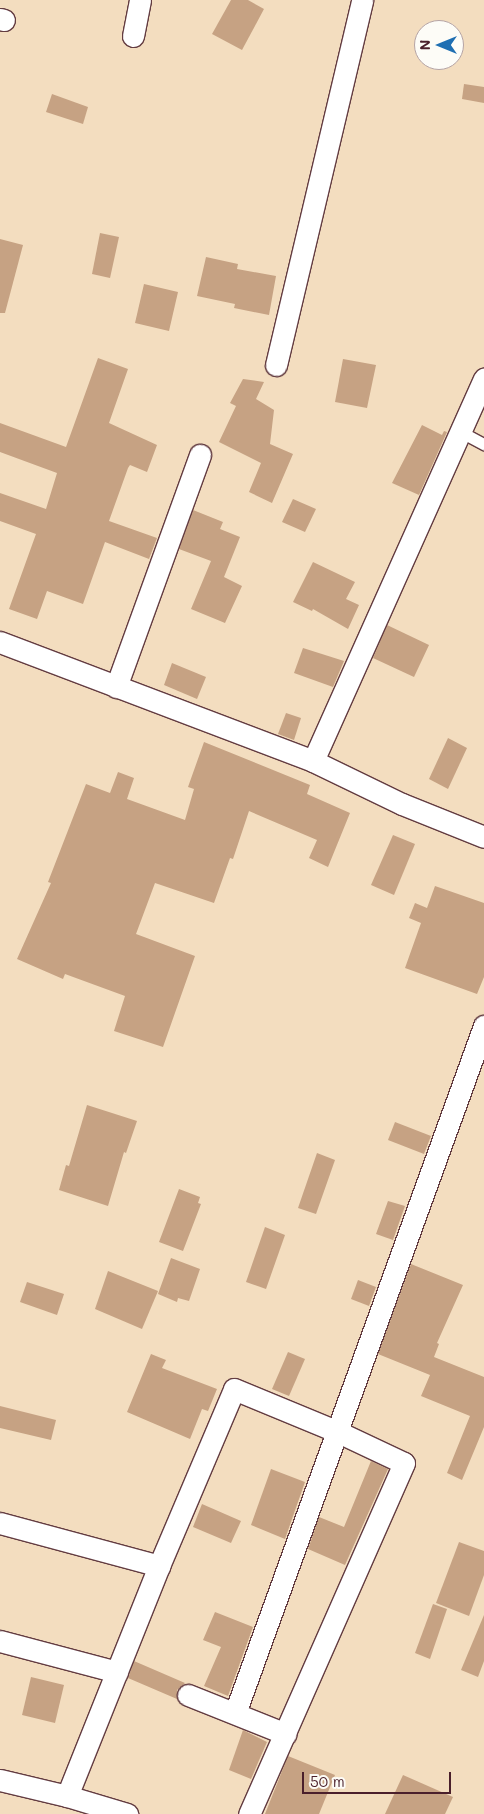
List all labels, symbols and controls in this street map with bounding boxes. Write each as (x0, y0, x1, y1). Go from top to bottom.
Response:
north arrow (414, 20, 464, 70)
text: N (415, 40, 434, 50)
scale bar (304, 1762, 453, 1794)
text: 50 m (310, 1771, 345, 1791)

